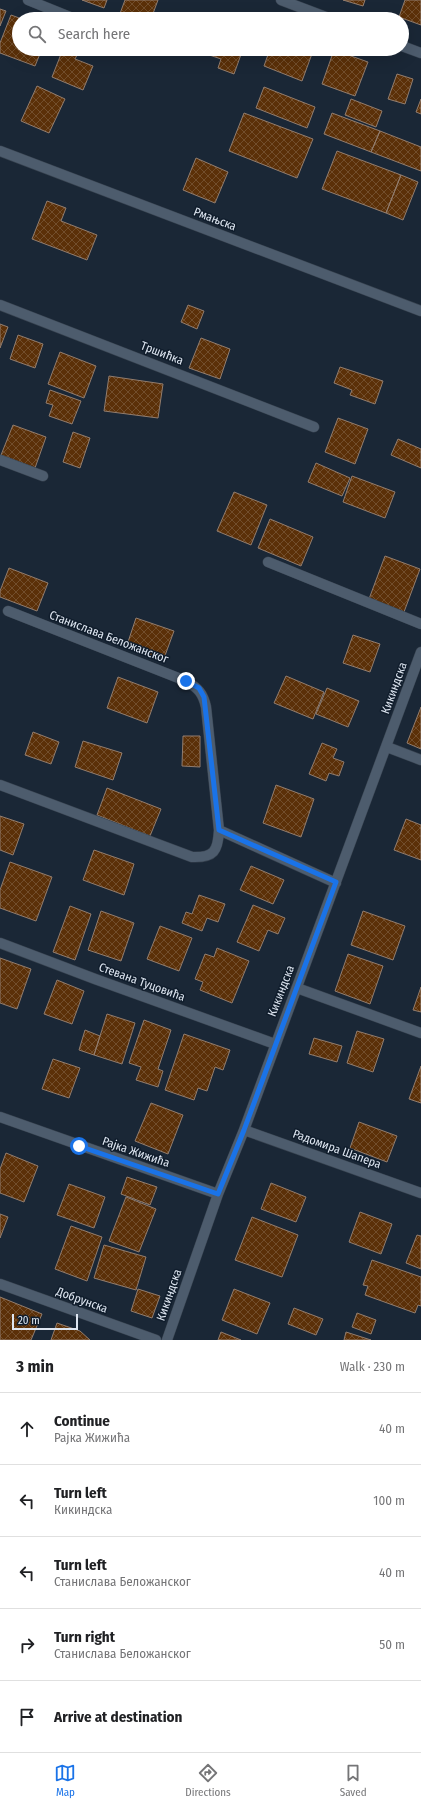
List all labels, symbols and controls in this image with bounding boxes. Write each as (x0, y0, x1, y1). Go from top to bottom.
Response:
search box (12, 12, 409, 56)
icon: search (26, 23, 48, 45)
text: Search here (58, 25, 130, 43)
street label: Рмањска (192, 205, 238, 234)
street label: Тршићка (139, 338, 185, 368)
street label: Станислава Беложанског (48, 608, 171, 666)
street label: Кикиндска (378, 660, 410, 716)
route end (177, 672, 195, 690)
street label: Стевана Туцовића (97, 960, 187, 1004)
street label: Кикиндска (265, 963, 297, 1019)
street label: Радомира Шапера (291, 1127, 383, 1171)
street label: Рајка Жижића (100, 1134, 172, 1170)
route start (70, 1137, 88, 1155)
street label: Кикиндска (154, 1267, 184, 1323)
street label: Добрунска (53, 1284, 110, 1316)
scale bar (12, 1312, 78, 1331)
text: 20 m (18, 1314, 40, 1327)
text: 3 min (16, 1356, 54, 1377)
text: Walk · 230 m (340, 1359, 405, 1374)
text: Continue (54, 1412, 110, 1430)
icon: ahead (16, 1418, 38, 1440)
text: 40 m (379, 1421, 405, 1436)
text: Рајка Жижића (54, 1430, 130, 1445)
text: Turn left (54, 1484, 107, 1502)
icon: left (16, 1490, 38, 1512)
text: 100 m (373, 1493, 405, 1508)
text: Кикиндска (54, 1502, 112, 1517)
text: Turn left (54, 1556, 107, 1574)
icon: left (16, 1562, 38, 1584)
text: 40 m (379, 1565, 405, 1580)
text: Станислава Беложанског (54, 1574, 191, 1589)
text: Turn right (54, 1628, 115, 1646)
icon: right (16, 1634, 38, 1656)
text: 50 m (379, 1637, 405, 1652)
text: Станислава Беложанског (54, 1646, 191, 1661)
icon: arrive (16, 1706, 38, 1728)
text: Arrive at destination (54, 1708, 182, 1726)
tab: Map (54, 1762, 76, 1799)
tab: Directions (185, 1762, 231, 1799)
tab: Saved (340, 1762, 367, 1799)

